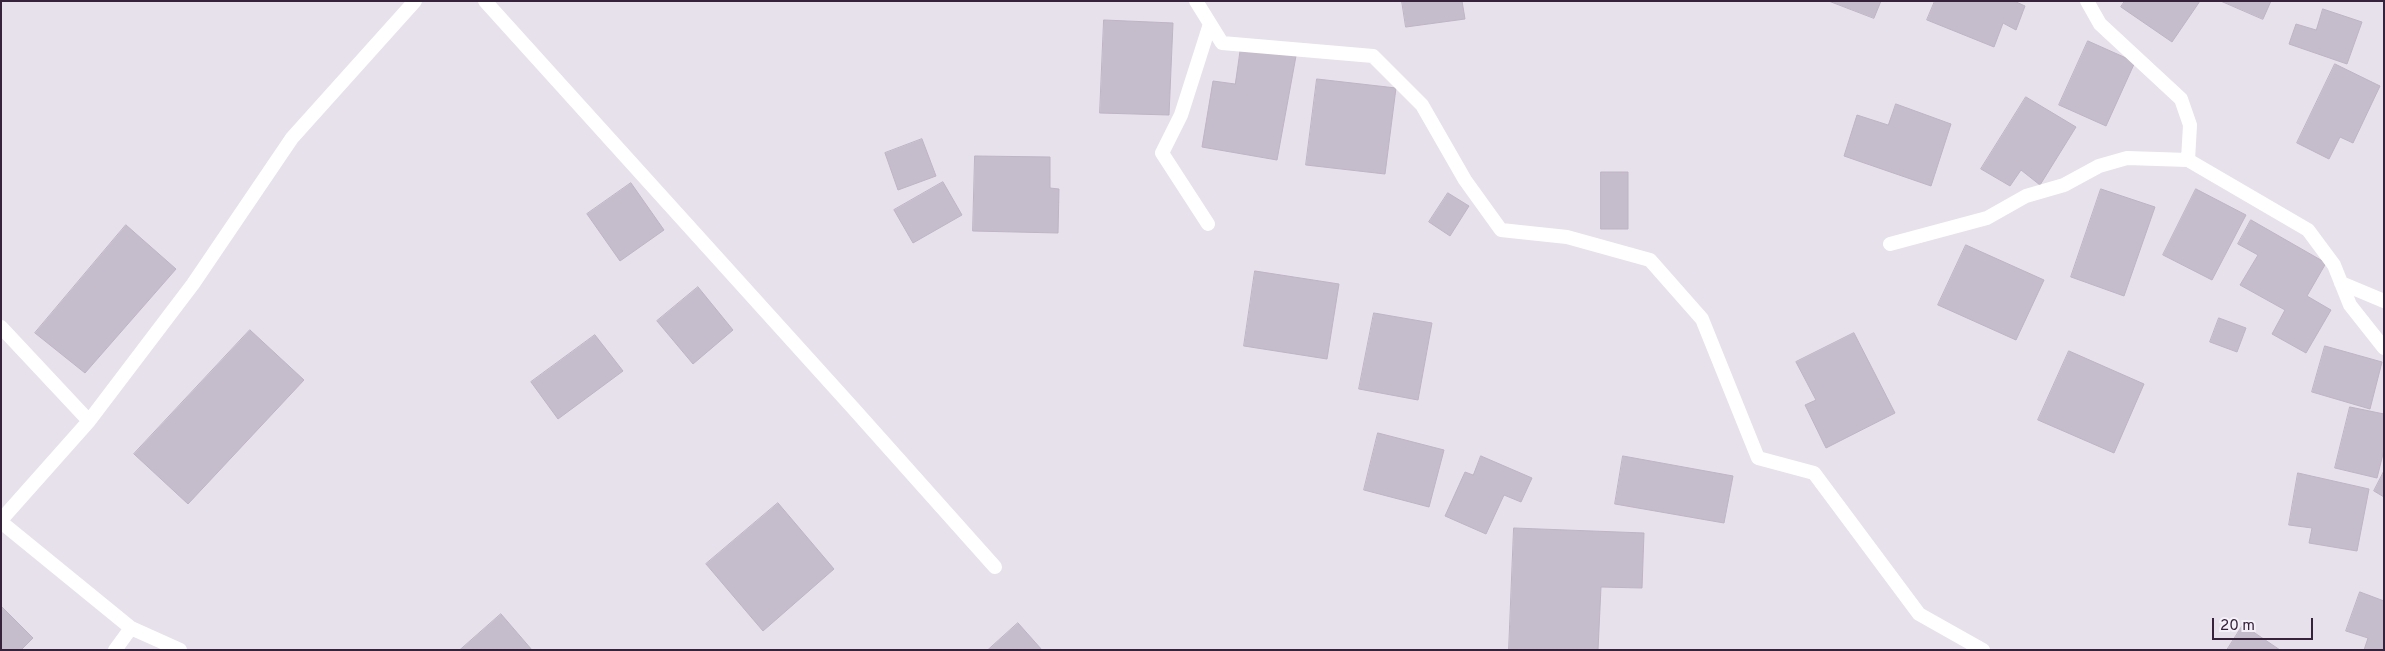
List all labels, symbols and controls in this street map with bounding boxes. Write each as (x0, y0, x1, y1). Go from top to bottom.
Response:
scale bar (2215, 608, 2316, 640)
text: 20 m (2220, 617, 2255, 636)

